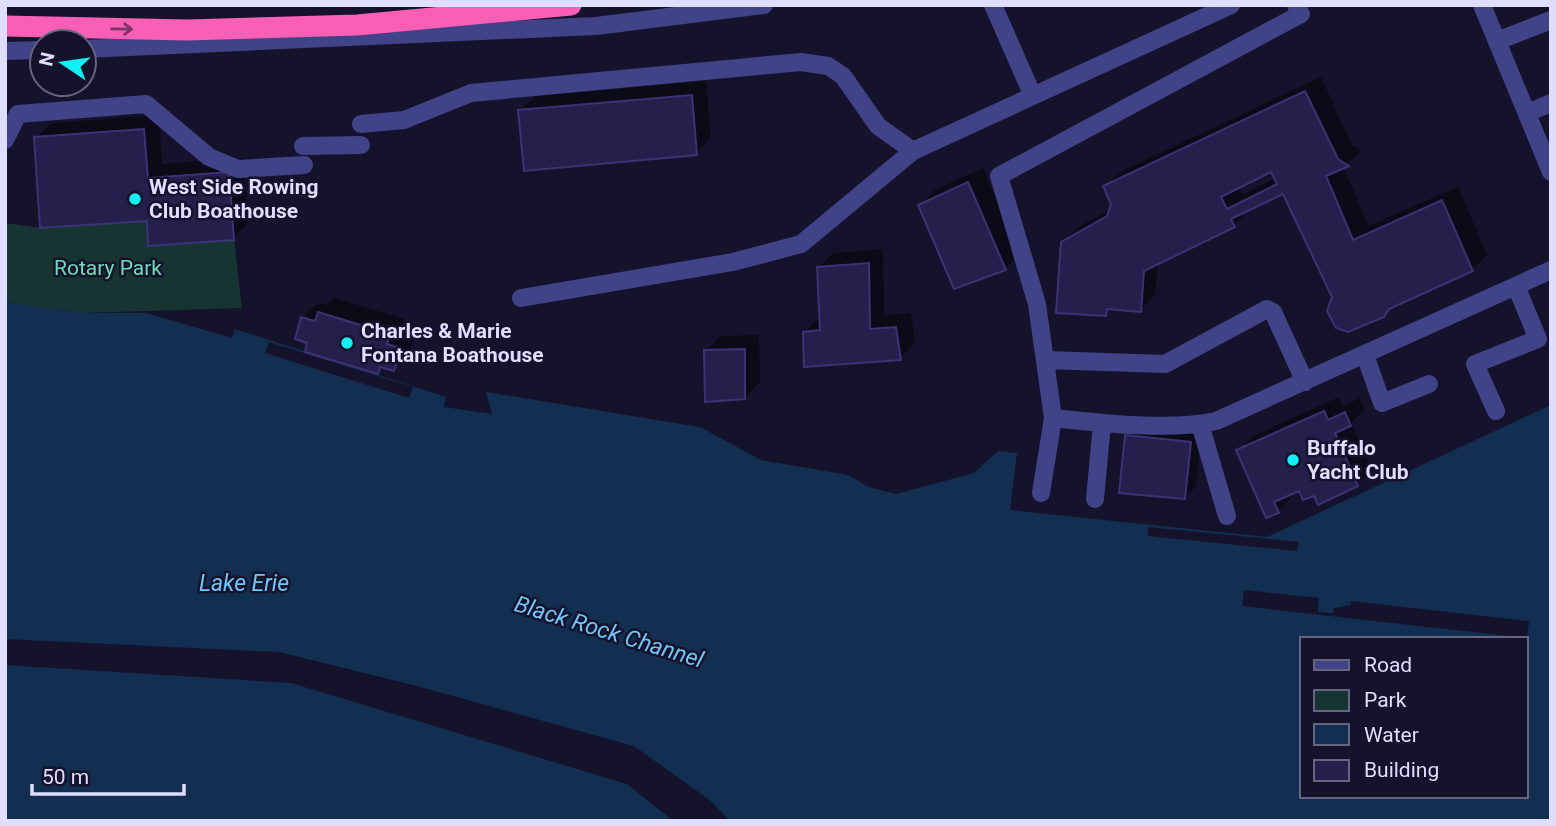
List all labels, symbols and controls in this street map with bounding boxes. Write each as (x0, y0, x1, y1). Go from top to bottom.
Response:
one-way arrow (111, 22, 134, 35)
north arrow (28, 28, 98, 98)
text: N (34, 50, 60, 68)
place label: West Side Rowing Club Boathouse (149, 175, 318, 223)
marker: West Side Rowing Club Boathouse (127, 191, 143, 207)
park label: Rotary Park (54, 256, 162, 280)
place label: Charles & Marie Fontana Boathouse (361, 319, 544, 367)
marker: Charles & Marie Fontana Boathouse (339, 335, 355, 351)
place label: Buffalo Yacht Club (1307, 436, 1409, 484)
marker: Buffalo Yacht Club (1285, 452, 1301, 468)
water label: Lake Erie (199, 570, 289, 597)
water label: Black Rock Channel (511, 590, 707, 674)
legend (1300, 637, 1528, 798)
text: Road (1364, 653, 1412, 677)
text: Park (1364, 688, 1407, 712)
text: Water (1364, 723, 1419, 747)
scale bar (32, 752, 184, 796)
text: Building (1364, 758, 1439, 782)
text: 50 m (42, 765, 89, 789)

